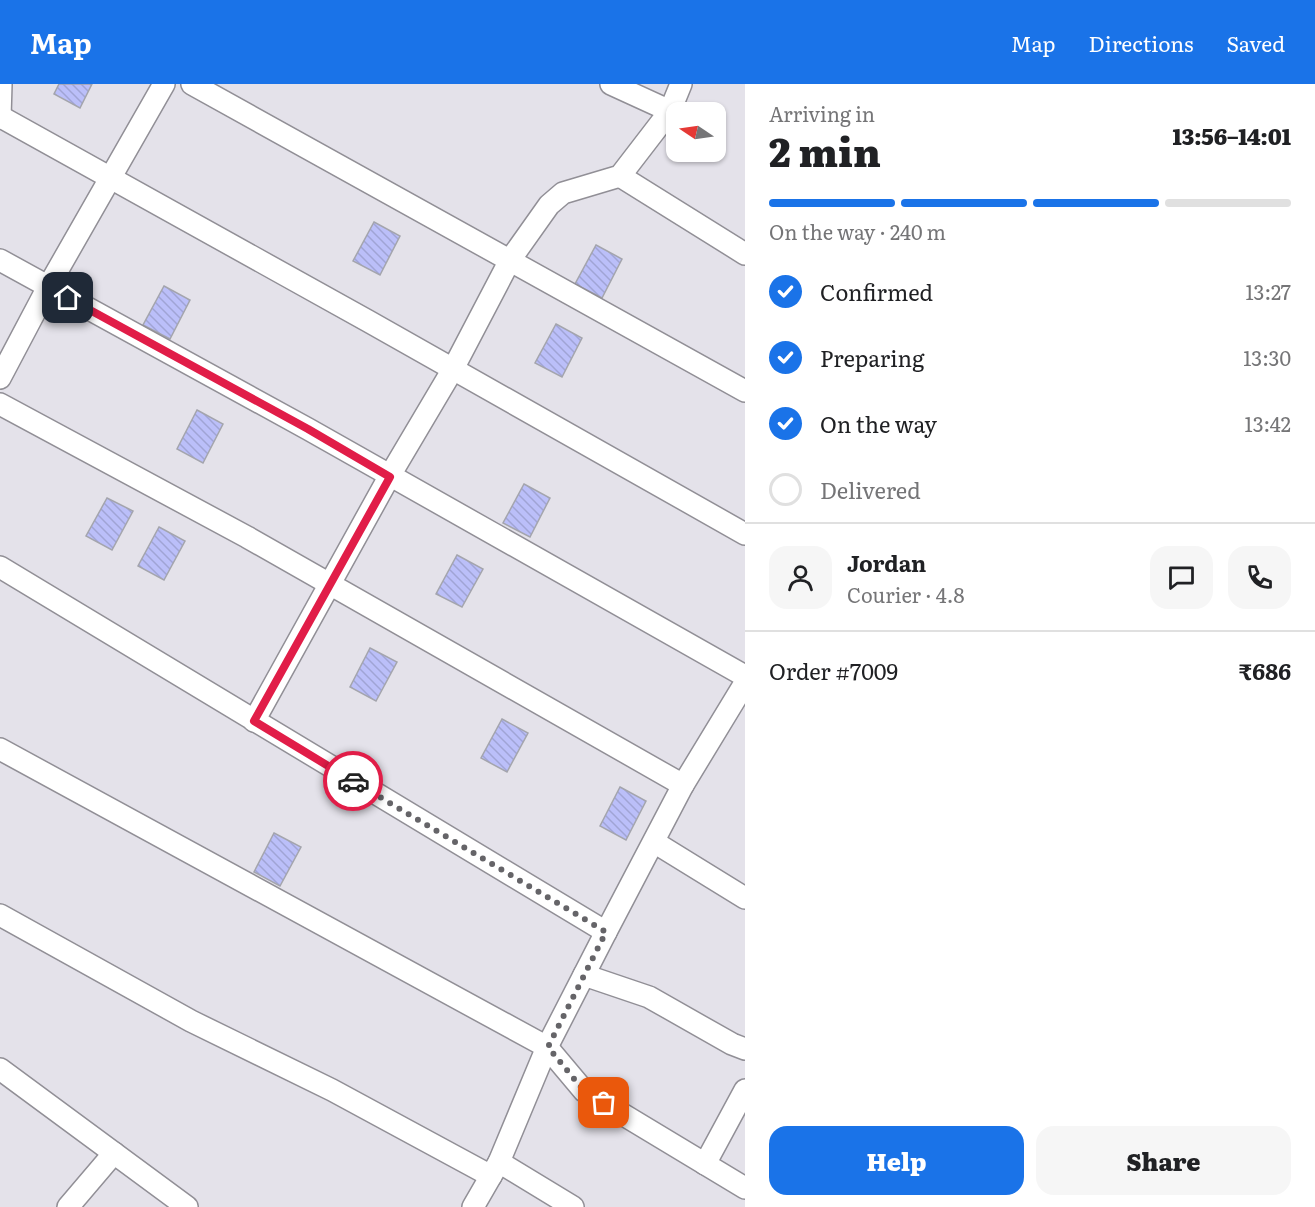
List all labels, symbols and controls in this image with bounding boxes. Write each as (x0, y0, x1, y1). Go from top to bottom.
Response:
text: Map (30, 21, 92, 63)
text: Map (1011, 27, 1056, 58)
text: Directions (1089, 27, 1194, 58)
text: Saved (1227, 27, 1285, 58)
text: Arriving in (769, 98, 875, 128)
north arrow (666, 102, 726, 162)
map controls (666, 102, 726, 162)
text: 13:56–14:01 (1172, 119, 1291, 152)
text: 2 min (769, 121, 881, 179)
text: On the way · 240 m (769, 216, 946, 246)
pin (42, 272, 93, 323)
icon: check (769, 275, 802, 308)
text: Confirmed (820, 275, 933, 308)
text: 13:27 (1245, 276, 1291, 306)
icon: home (51, 281, 84, 314)
icon: check (769, 341, 802, 374)
text: Preparing (820, 341, 924, 374)
text: 13:30 (1243, 342, 1291, 372)
icon: check (769, 407, 802, 440)
text: On the way (820, 407, 937, 440)
text: 13:42 (1245, 408, 1291, 438)
text: Delivered (820, 473, 921, 506)
button: person (769, 546, 832, 609)
text: Jordan (847, 546, 926, 579)
button: chat (1150, 546, 1213, 609)
button: phone (1228, 546, 1291, 609)
text: Courier · 4.8 (847, 579, 964, 609)
text: Order #7009 (769, 654, 898, 687)
text: ₹686 (1239, 654, 1291, 687)
courier (323, 751, 383, 811)
icon: car (337, 765, 370, 798)
pin (578, 1077, 629, 1128)
icon: bag (587, 1086, 620, 1119)
button: Help (769, 1126, 1024, 1195)
button: Share (1036, 1126, 1291, 1195)

